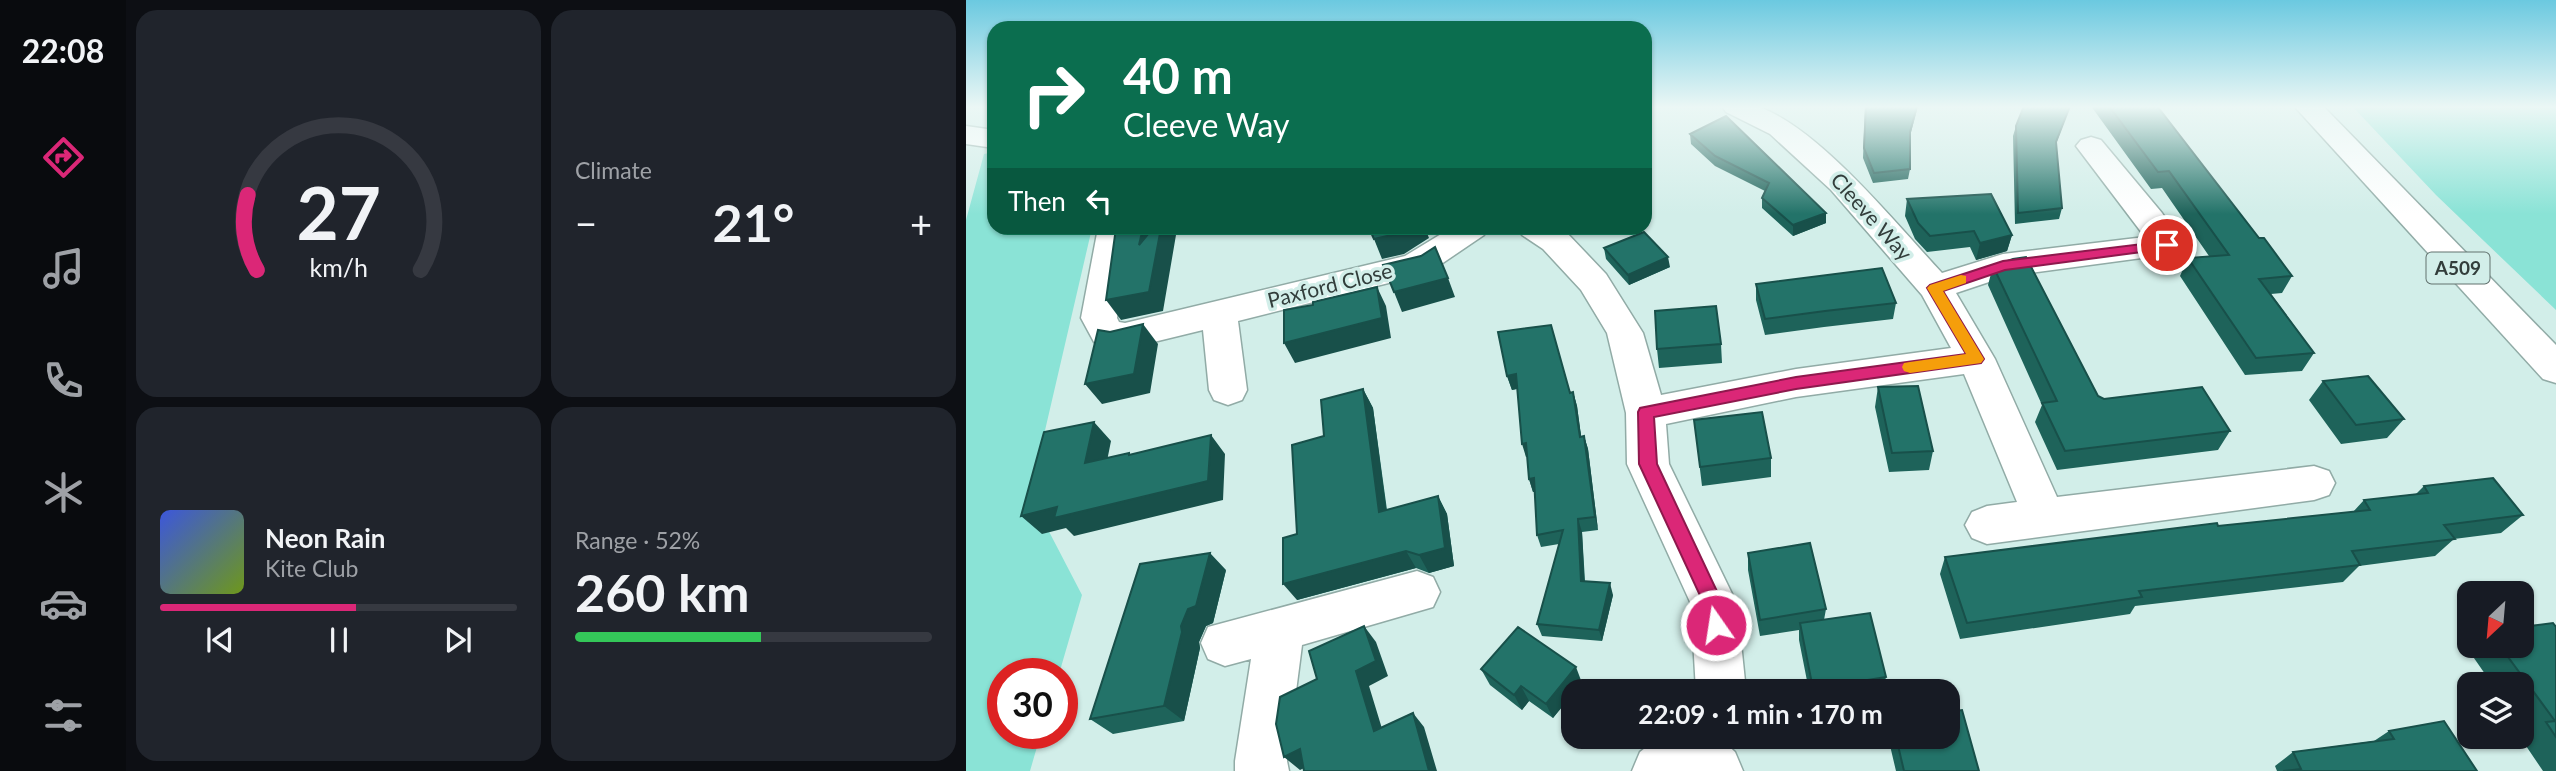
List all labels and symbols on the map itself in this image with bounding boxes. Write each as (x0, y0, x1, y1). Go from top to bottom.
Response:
street label: Cleeve Way (1826, 167, 1918, 265)
pin (2137, 215, 2197, 275)
road number: A509 (2426, 252, 2490, 284)
street label: Paxford Close (1265, 257, 1395, 312)
north arrow (2457, 581, 2534, 658)
position arrow (1679, 588, 1753, 662)
speed limit sign: 30 (987, 658, 1078, 749)

